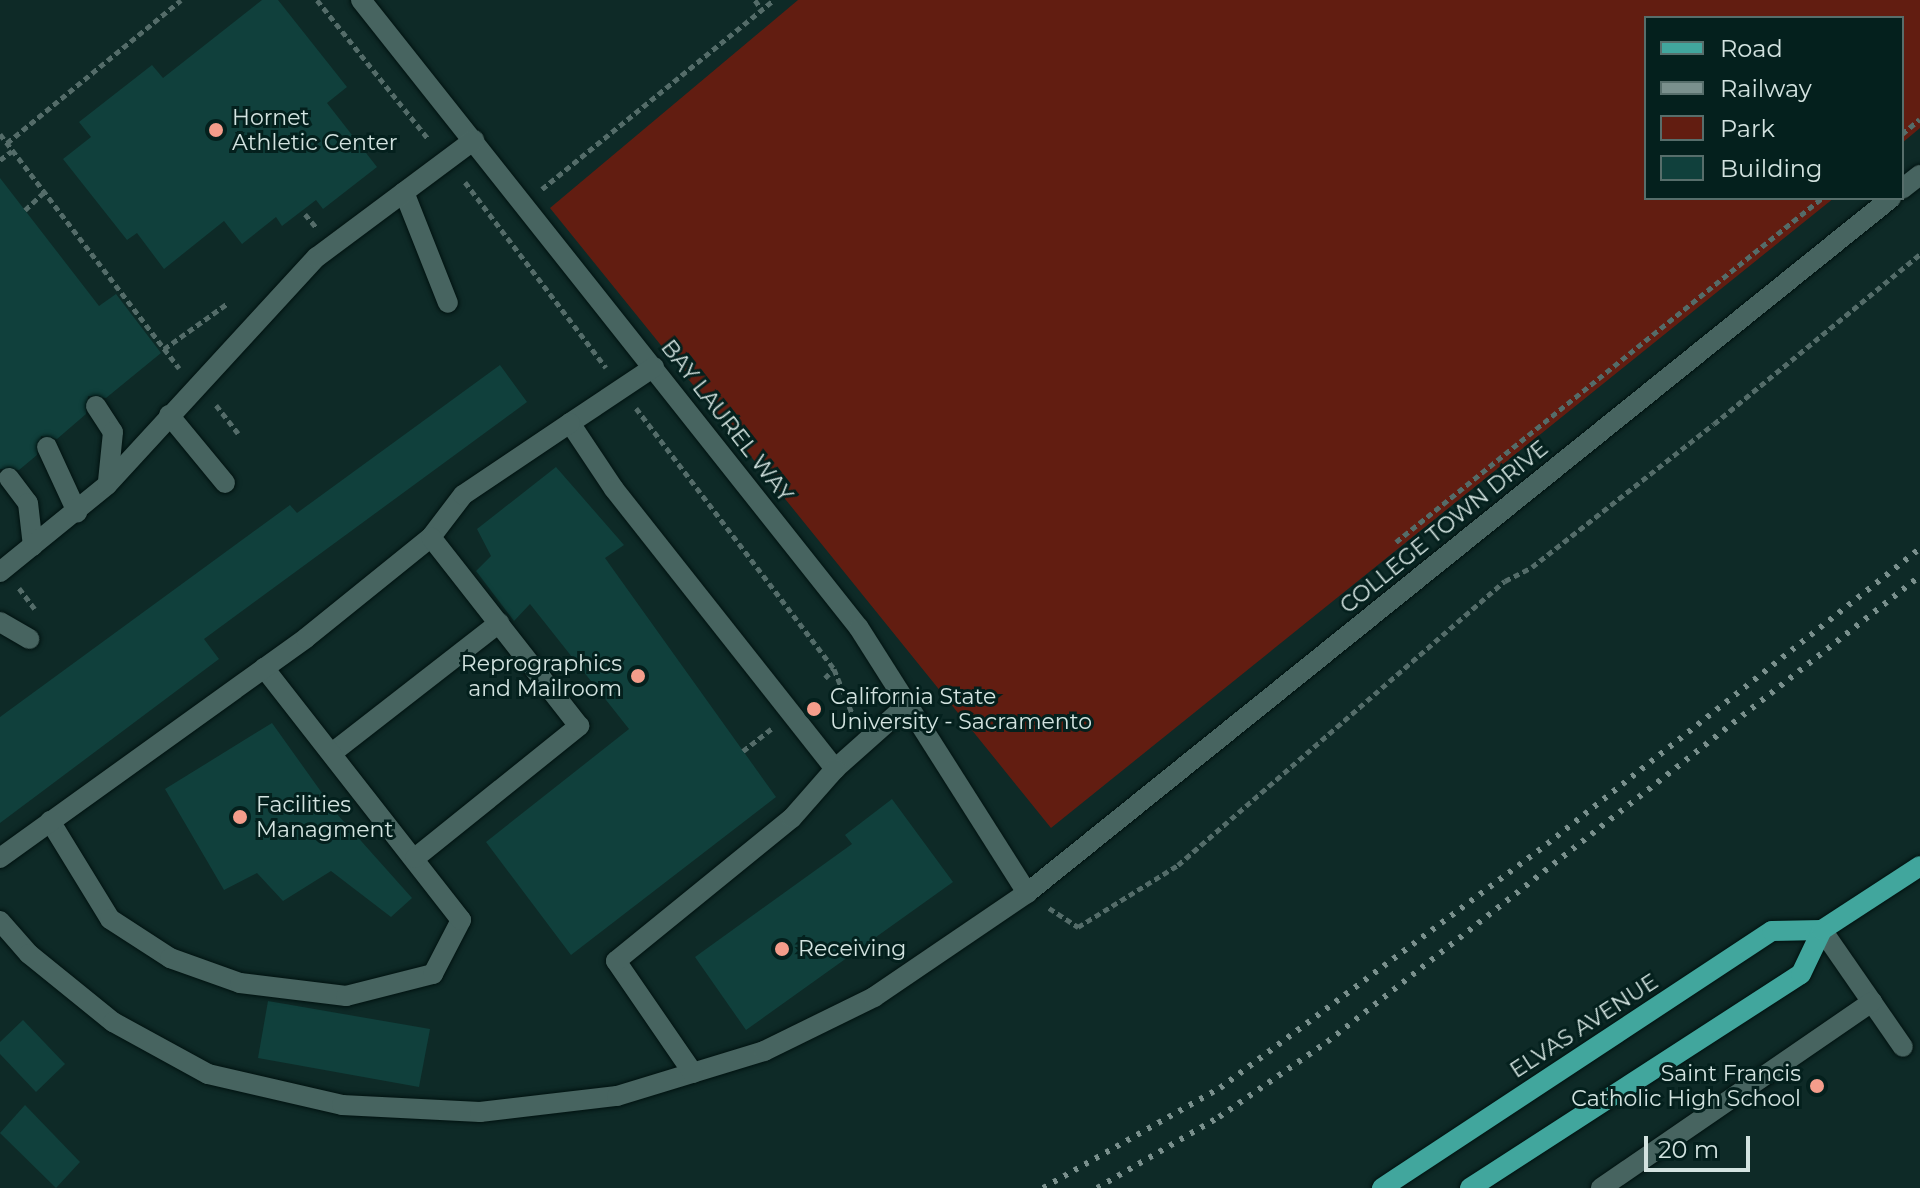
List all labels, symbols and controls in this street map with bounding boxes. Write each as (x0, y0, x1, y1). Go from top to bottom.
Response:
legend (1644, 16, 1904, 200)
text: Road (1720, 34, 1783, 63)
text: Railway (1720, 74, 1812, 103)
place label: Hornet Athletic Center (232, 104, 398, 156)
text: Park (1720, 114, 1775, 143)
marker: Hornet Athletic Center (207, 121, 225, 139)
text: Building (1720, 154, 1823, 183)
street label: BAY LAUREL WAY (655, 335, 799, 507)
street label: COLLEGE TOWN DRIVE (1335, 435, 1553, 619)
place label: Reprographics and Mailroom (461, 650, 622, 702)
marker: Reprographics and Mailroom (629, 667, 647, 685)
place label: California State University - Sacramento (830, 683, 1092, 734)
marker: California State University - Sacramento (805, 700, 823, 718)
place label: Facilities Managment (256, 791, 393, 842)
marker: Facilities Managment (231, 808, 249, 826)
place label: Receiving (798, 936, 906, 962)
marker: Receiving (773, 940, 791, 958)
street label: ELVAS AVENUE (1505, 968, 1663, 1084)
place label: Saint Francis Catholic High School (1571, 1060, 1801, 1112)
marker: Saint Francis Catholic High School (1808, 1077, 1826, 1095)
scale bar (1648, 1120, 1754, 1170)
text: 20 m (1658, 1135, 1719, 1164)

